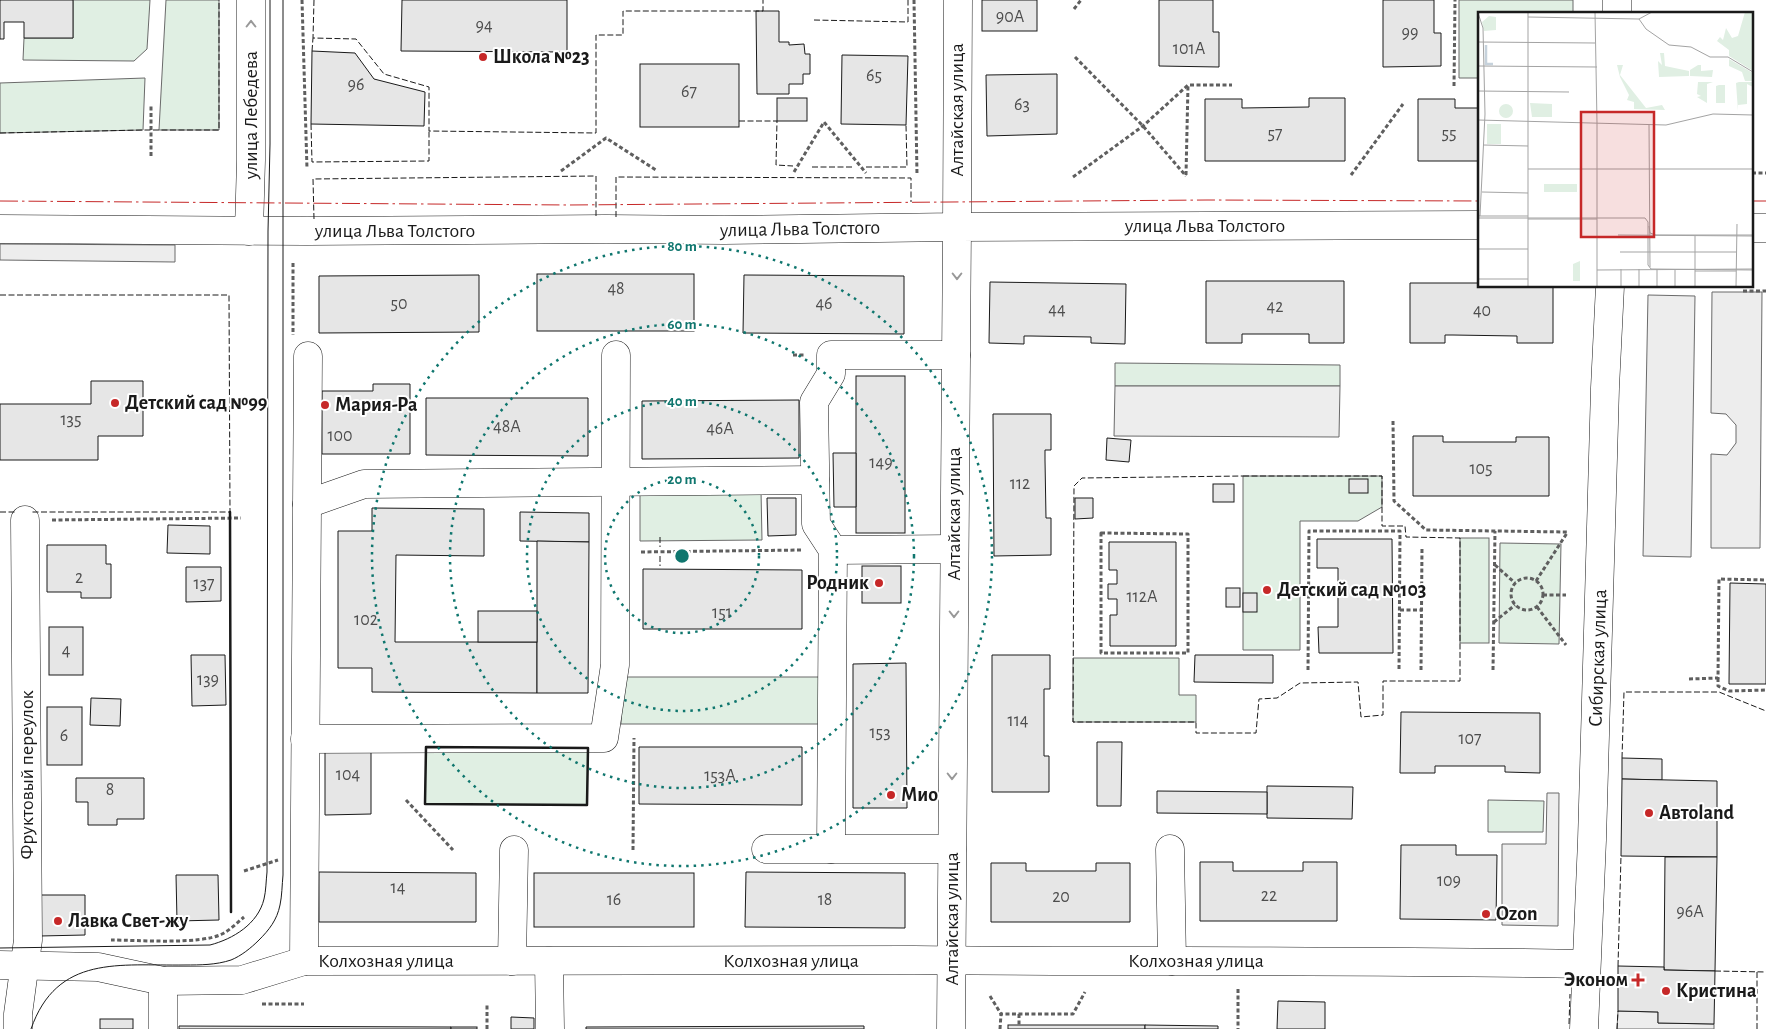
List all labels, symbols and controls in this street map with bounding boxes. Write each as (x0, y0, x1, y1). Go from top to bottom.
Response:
house number: 90А (996, 8, 1025, 26)
inset map (1478, 12, 1754, 288)
house number: 94 (475, 17, 493, 35)
one-way arrow (246, 20, 256, 28)
house number: 99 (1402, 24, 1418, 42)
house number: 101А (1173, 40, 1206, 58)
street label: Алтайская улица (947, 43, 967, 177)
place label: Школа №23 (493, 47, 590, 67)
street label: улица Лебедева (241, 51, 261, 180)
marker: Школа №23 (477, 51, 489, 63)
house number: 65 (866, 67, 882, 85)
house number: 96 (348, 76, 364, 94)
house number: 67 (681, 83, 697, 101)
house number: 63 (1014, 96, 1030, 114)
house number: 57 (1267, 125, 1283, 143)
house number: 55 (1441, 125, 1457, 143)
street label: улица Льва Толстого (1124, 216, 1285, 236)
street label: улица Льва Толстого (719, 218, 880, 240)
street label: улица Льва Толстого (314, 221, 475, 241)
text: 80 m (667, 239, 697, 254)
one-way arrow (952, 272, 962, 280)
house number: 48 (607, 280, 625, 298)
house number: 50 (390, 295, 408, 313)
house number: 46 (815, 295, 833, 313)
house number: 42 (1267, 298, 1283, 316)
house number: 44 (1048, 301, 1066, 319)
house number: 40 (1473, 302, 1491, 320)
text: 60 m (667, 317, 697, 332)
place label: Детский сад №99 (125, 393, 268, 413)
text: 40 m (667, 394, 697, 409)
place label: Мария-Ра (335, 395, 418, 415)
marker: Детский сад №99 (109, 397, 121, 409)
marker: Мария-Ра (319, 399, 331, 411)
house number: 135 (60, 411, 82, 429)
house number: 48А (493, 418, 521, 436)
house number: 46А (706, 420, 734, 438)
house number: 100 (327, 427, 353, 445)
street label: Алтайская улица (944, 447, 964, 581)
house number: 149 (869, 454, 893, 472)
house number: 105 (1469, 460, 1493, 478)
text: 20 m (667, 472, 697, 487)
house number: 112 (1010, 475, 1030, 493)
centre of rings (673, 547, 691, 565)
house number: 2 (75, 569, 83, 587)
place label: Родник (806, 573, 869, 593)
house number: 137 (193, 575, 215, 593)
marker: Родник (873, 577, 885, 589)
place label: Детский сад №103 (1277, 580, 1426, 600)
marker: Детский сад №103 (1261, 584, 1273, 596)
house number: 112А (1126, 588, 1158, 606)
street label: Сибирская улица (1586, 589, 1610, 727)
house number: 151 (712, 604, 732, 622)
one-way arrow (949, 610, 959, 618)
house number: 102 (354, 611, 378, 629)
house number: 4 (62, 642, 71, 660)
house number: 139 (197, 671, 219, 689)
street label: Фруктовый переулок (17, 690, 37, 860)
house number: 114 (1007, 712, 1029, 730)
house number: 153 (869, 724, 891, 742)
house number: 6 (60, 727, 68, 745)
house number: 107 (1458, 730, 1482, 748)
house number: 104 (336, 766, 361, 784)
house number: 153А (704, 767, 736, 785)
one-way arrow (947, 772, 957, 780)
house number: 8 (106, 781, 114, 799)
place label: Мио (901, 785, 938, 805)
marker: Мио (885, 789, 897, 801)
place label: Автоland (1659, 803, 1735, 823)
marker: Автоland (1643, 807, 1655, 819)
street label: Алтайская улица (942, 852, 962, 986)
house number: 109 (1437, 872, 1461, 890)
house number: 14 (391, 879, 406, 897)
house number: 22 (1261, 887, 1277, 905)
house number: 20 (1052, 888, 1070, 906)
house number: 16 (607, 891, 621, 909)
house number: 18 (818, 891, 832, 909)
house number: 96А (1676, 903, 1704, 921)
place label: Ozon (1496, 904, 1538, 924)
marker: Ozon (1480, 908, 1492, 920)
place label: Лавка Свет-жу (68, 911, 188, 931)
marker: Лавка Свет-жу (52, 915, 64, 927)
street label: Колхозная улица (318, 951, 454, 971)
street label: Колхозная улица (723, 951, 859, 971)
street label: Колхозная улица (1128, 951, 1264, 971)
place label: Эконом (1564, 970, 1628, 990)
marker: Эконом (1632, 974, 1644, 986)
place label: Кристина (1676, 981, 1757, 1001)
marker: Кристина (1660, 985, 1672, 997)

